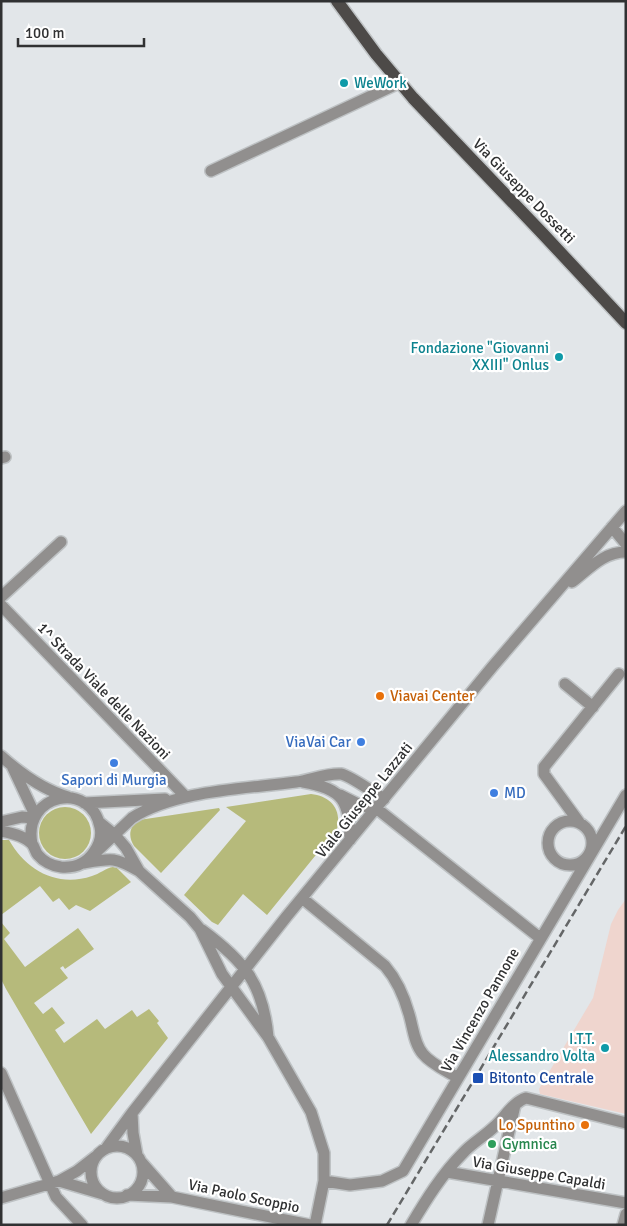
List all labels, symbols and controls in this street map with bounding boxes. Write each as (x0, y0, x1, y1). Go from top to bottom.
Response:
scale bar (18, 15, 144, 47)
text: 100 m (25, 24, 65, 42)
place label: WeWork (354, 74, 407, 92)
marker: WeWork (338, 77, 350, 89)
street label: Via Giuseppe Dossetti (469, 135, 579, 247)
place label: Fondazione "Giovanni XXIII" Onlus (411, 339, 549, 374)
marker: Fondazione "Giovanni XXIII" Onlus (553, 351, 565, 363)
street label: 1^ Strada Viale delle Nazioni (34, 619, 174, 763)
place label: Viavai Center (390, 687, 475, 705)
marker: Viavai Center (374, 690, 386, 702)
place label: ViaVai Car (286, 733, 351, 751)
marker: ViaVai Car (355, 736, 367, 748)
street label: Viale Giuseppe Lazzati (312, 739, 416, 861)
marker: Sapori di Murgia (108, 757, 120, 769)
place label: Sapori di Murgia (61, 771, 167, 789)
place label: MD (504, 784, 526, 802)
marker: MD (488, 787, 500, 799)
street label: Via Vincenzo Pannone (437, 945, 523, 1075)
place label: I.T.T. Alessandro Volta (488, 1030, 595, 1065)
marker: I.T.T. Alessandro Volta (599, 1042, 611, 1054)
place label: Bitonto Centrale (489, 1069, 594, 1087)
marker: Bitonto Centrale (471, 1071, 485, 1085)
place label: Lo Spuntino (498, 1116, 575, 1134)
marker: Lo Spuntino (579, 1119, 591, 1131)
place label: Gymnica (502, 1135, 557, 1153)
marker: Gymnica (486, 1138, 498, 1150)
street label: Via Giuseppe Capaldi (471, 1152, 607, 1194)
street label: Via Paolo Scoppio (187, 1175, 301, 1217)

